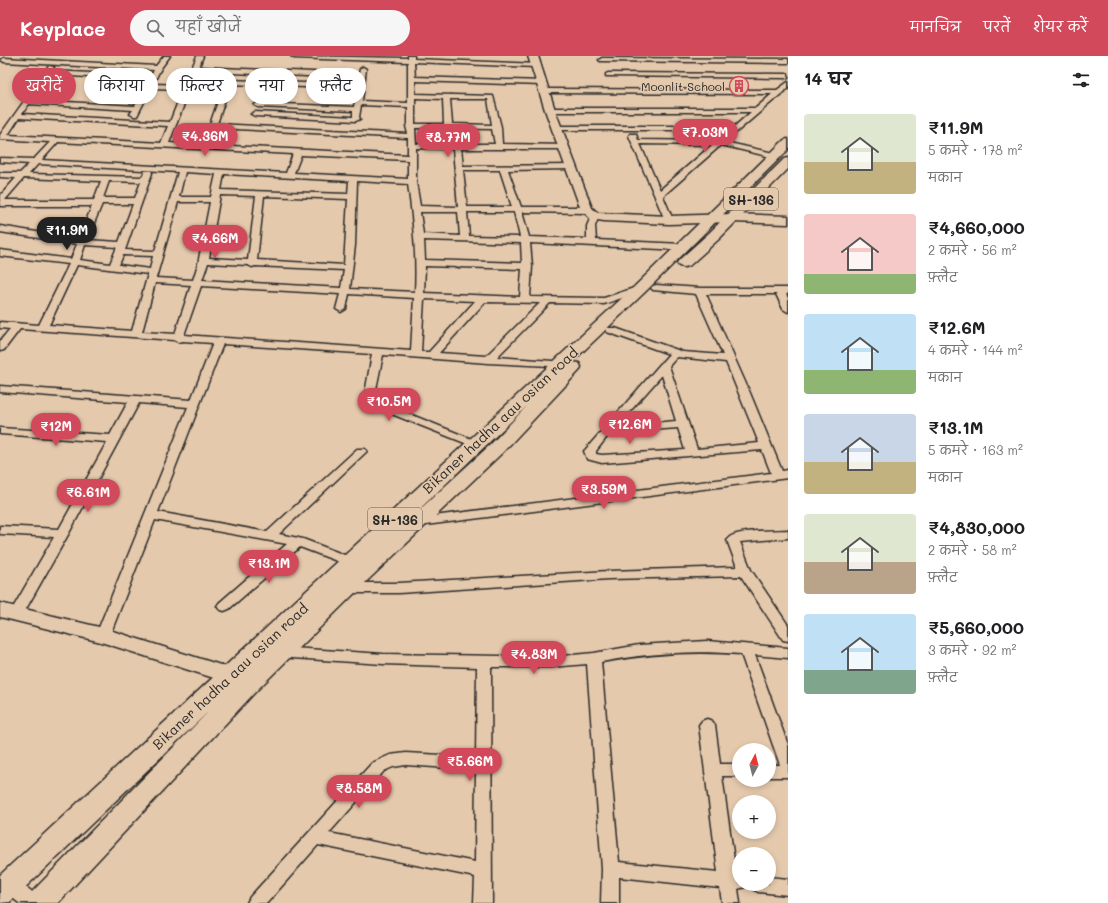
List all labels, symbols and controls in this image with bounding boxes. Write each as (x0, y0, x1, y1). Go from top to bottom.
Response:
search box (130, 10, 410, 46)
text: Keyplace (20, 16, 106, 41)
text: यहाँ खोजें (176, 16, 241, 36)
icon: search (144, 17, 166, 39)
text: मानचित्र (910, 17, 961, 36)
text: परतें (983, 17, 1011, 36)
text: शेयर करें (1033, 17, 1088, 36)
text: 14 घर (804, 67, 851, 89)
chip: खरीदें (12, 68, 76, 104)
chip: किराया (84, 68, 158, 104)
chip: फ़िल्टर (166, 68, 237, 104)
chip: नया (245, 68, 298, 104)
chip: फ़्लैट (306, 68, 366, 104)
icon: filters (1070, 69, 1092, 91)
building icon: Moonlit School (728, 75, 750, 97)
place label: Moonlit School (641, 78, 725, 94)
text: ₹11.9M (928, 116, 984, 138)
pin: ₹7.03M (672, 119, 738, 153)
pin: ₹4.36M (172, 123, 238, 157)
text: ₹7.03M (682, 123, 728, 140)
pin: ₹8.77M (415, 124, 481, 158)
text: ₹4.36M (181, 127, 229, 144)
text: ₹8.77M (425, 128, 471, 145)
icon: home (836, 130, 884, 178)
text: 5 कमरे · 178 m² (928, 141, 1022, 158)
text: मकान (928, 168, 962, 185)
road number: SH-136 (724, 188, 778, 210)
text: ₹4,660,000 (928, 216, 1025, 238)
pin: ₹11.9M (34, 217, 100, 251)
text: ₹11.9M (46, 221, 88, 238)
pin: ₹4.66M (182, 225, 248, 259)
text: ₹4.66M (191, 229, 239, 246)
icon: home (836, 230, 884, 278)
text: 2 कमरे · 56 m² (928, 241, 1017, 258)
text: फ़्लैट (928, 268, 958, 285)
text: ₹12.6M (928, 316, 986, 338)
icon: home (836, 330, 884, 378)
text: 4 कमरे · 144 m² (928, 341, 1023, 358)
street label: Bikaner hadha aau osian road (418, 343, 582, 497)
text: मकान (928, 368, 962, 385)
pin: ₹10.5M (356, 388, 422, 422)
text: ₹10.5M (367, 392, 411, 409)
pin: ₹12.6M (597, 411, 663, 445)
pin: ₹12M (32, 413, 80, 447)
text: ₹12.6M (608, 415, 652, 432)
text: ₹13.1M (928, 416, 984, 438)
text: ₹12M (40, 417, 72, 434)
icon: home (836, 430, 884, 478)
text: 5 कमरे · 163 m² (928, 441, 1023, 458)
text: मकान (928, 468, 962, 485)
pin: ₹3.59M (571, 476, 637, 510)
pin: ₹6.61M (55, 479, 121, 513)
text: ₹3.59M (581, 480, 627, 497)
text: ₹6.61M (66, 483, 110, 500)
road number: SH-136 (368, 508, 422, 530)
text: ₹4,830,000 (928, 516, 1025, 538)
icon: home (836, 530, 884, 578)
text: 2 कमरे · 58 m² (928, 541, 1017, 558)
pin: ₹13.1M (236, 550, 302, 584)
text: ₹13.1M (248, 554, 290, 571)
text: फ़्लैट (928, 568, 958, 585)
street label: Bikaner hadha aau osian road (148, 599, 312, 753)
text: ₹5,660,000 (928, 616, 1024, 638)
icon: home (836, 630, 884, 678)
pin: ₹4.83M (501, 641, 567, 675)
text: 3 कमरे · 92 m² (928, 641, 1016, 658)
text: ₹4.83M (510, 645, 558, 662)
text: फ़्लैट (928, 668, 958, 685)
north arrow (732, 743, 776, 787)
map controls (732, 743, 776, 891)
pin: ₹5.66M (437, 748, 503, 782)
text: ₹5.66M (447, 752, 493, 769)
pin: ₹8.58M (326, 775, 392, 809)
text: ₹8.58M (336, 779, 382, 796)
button: + (732, 795, 776, 839)
button: − (732, 847, 776, 891)

